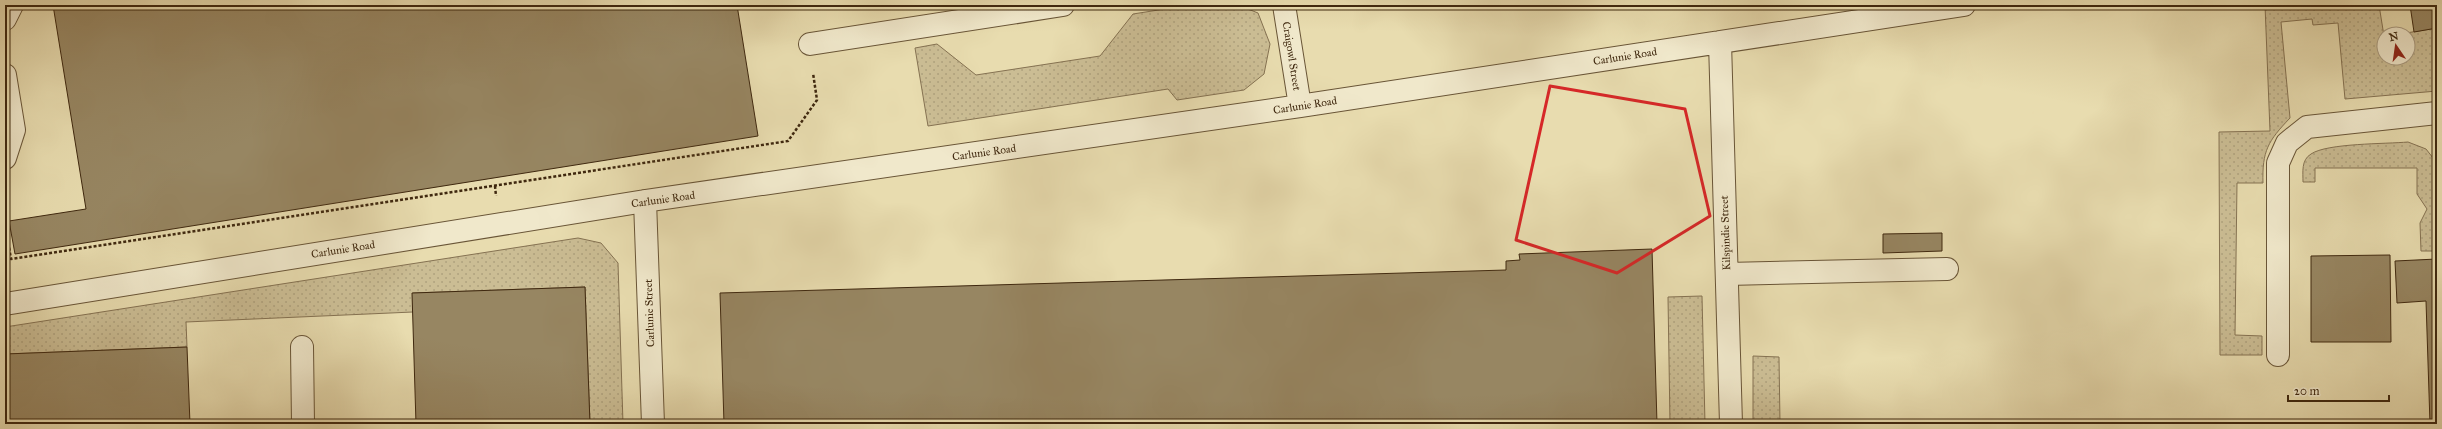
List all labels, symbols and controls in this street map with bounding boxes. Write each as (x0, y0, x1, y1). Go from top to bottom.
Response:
street label: Craigowl Street (1280, 21, 1303, 92)
north arrow (2376, 26, 2416, 66)
text: N (2388, 29, 2401, 44)
street label: Carlunie Road (1592, 45, 1658, 68)
street label: Carlunie Road (1272, 94, 1338, 117)
street label: Carlunie Road (951, 142, 1017, 163)
street label: Carlunie Road (630, 189, 696, 210)
street label: Kilspindie Street (1718, 195, 1733, 271)
street label: Carlunie Road (310, 238, 376, 261)
street label: Carlunie Street (642, 279, 657, 347)
scale bar (2288, 377, 2389, 403)
text: 20 m (2294, 384, 2320, 398)

